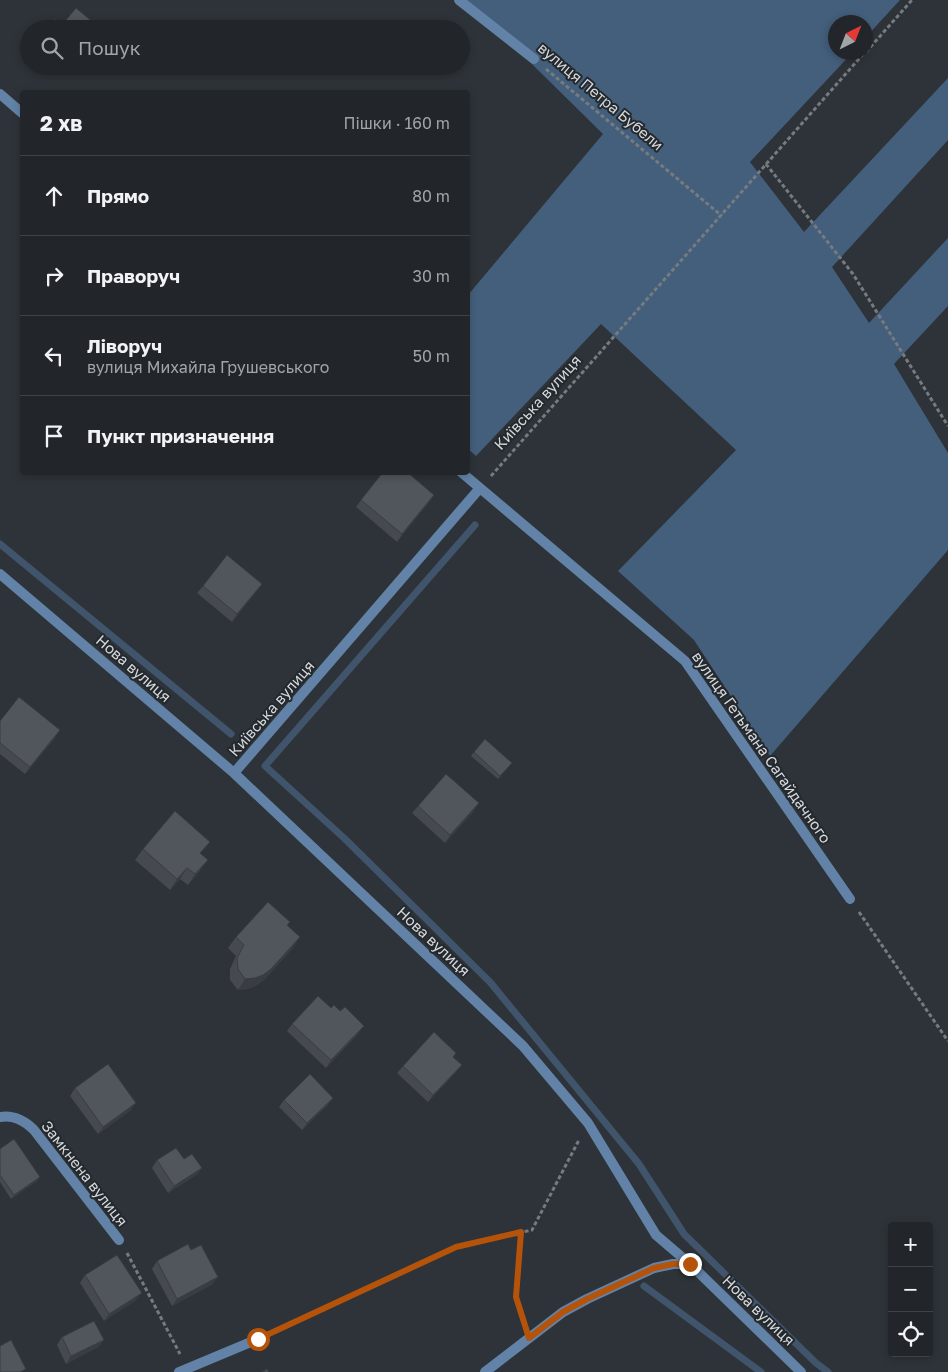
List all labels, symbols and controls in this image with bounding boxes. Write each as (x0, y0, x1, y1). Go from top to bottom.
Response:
north arrow (828, 15, 873, 60)
search box (20, 20, 470, 75)
icon: search (38, 34, 66, 62)
text: Пошук (78, 36, 141, 59)
street label: вулиця Петра Бубели (535, 38, 667, 154)
text: 2 хв (40, 110, 82, 136)
text: Пішки · 160 m (343, 113, 450, 133)
icon: ahead (40, 182, 68, 210)
text: Прямо (87, 184, 149, 207)
text: 80 m (412, 186, 450, 206)
icon: right (40, 262, 68, 290)
text: Праворуч (87, 264, 180, 287)
text: 30 m (413, 266, 450, 286)
text: Ліворуч (87, 334, 162, 357)
icon: left (40, 342, 68, 370)
text: 50 m (413, 346, 450, 366)
street label: Київська вулиця (490, 351, 584, 453)
text: вулиця Михайла Грушевського (87, 357, 329, 377)
icon: arrive (40, 422, 68, 450)
text: Пункт призначення (87, 424, 274, 447)
street label: Нова вулиця (93, 631, 175, 705)
street label: вулиця Гетьмана Сагайдачного (689, 648, 835, 846)
street label: Київська вулиця (224, 656, 318, 760)
street label: Нова вулиця (394, 903, 474, 979)
street label: Замкнена вулиця (38, 1117, 132, 1229)
map controls (888, 1222, 933, 1357)
button: + (888, 1222, 933, 1267)
route end (679, 1253, 702, 1276)
button: − (888, 1267, 933, 1312)
street label: Нова вулиця (719, 1271, 799, 1349)
button: locate (888, 1312, 933, 1357)
route start (247, 1328, 270, 1351)

